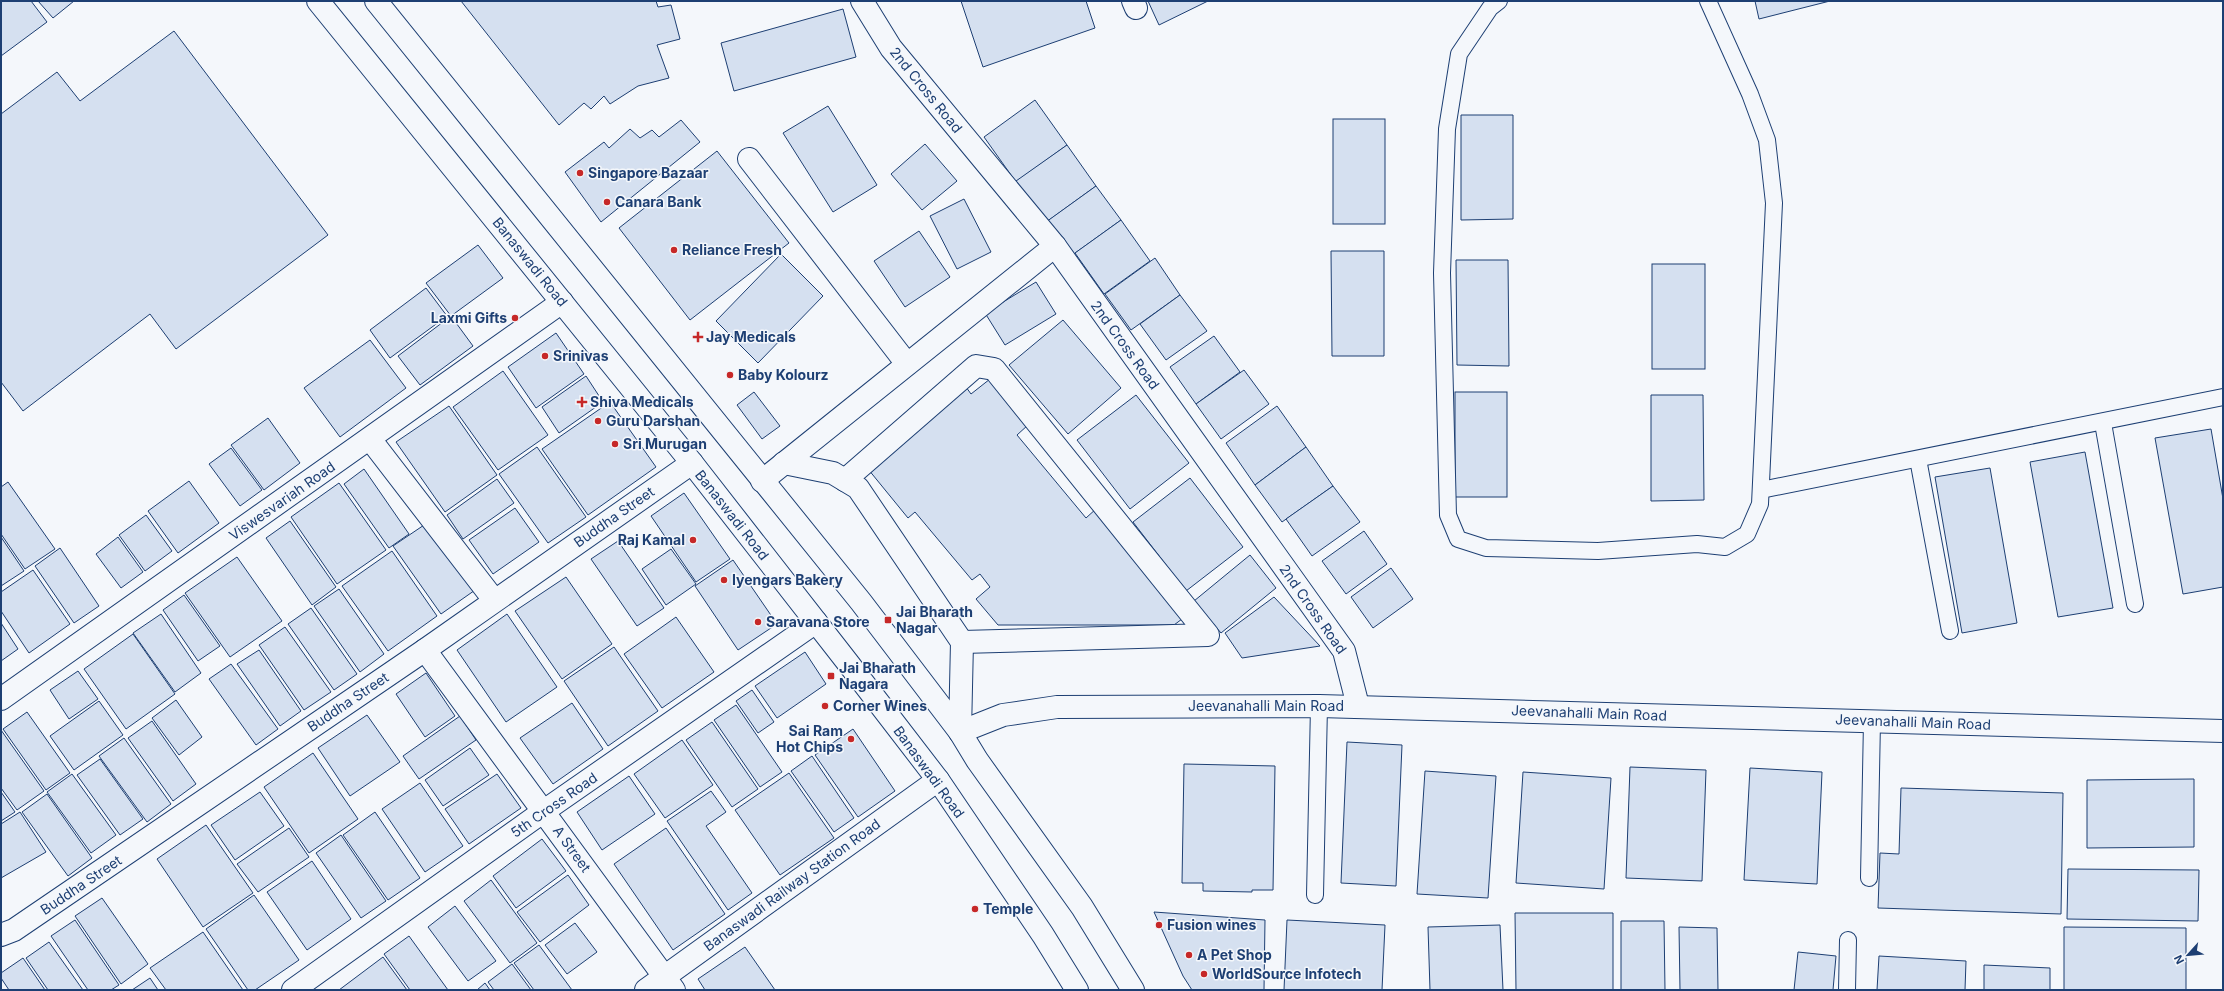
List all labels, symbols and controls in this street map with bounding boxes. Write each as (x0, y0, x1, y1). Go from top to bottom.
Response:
street label: 2nd Cross Road (887, 43, 966, 136)
place label: Singapore Bazaar (588, 164, 709, 181)
marker: Singapore Bazaar (575, 168, 585, 178)
place label: Canara Bank (615, 193, 702, 210)
marker: Canara Bank (602, 197, 612, 207)
street label: Banaswadi Road (489, 214, 571, 310)
place label: Reliance Fresh (682, 241, 782, 258)
marker: Reliance Fresh (669, 245, 679, 255)
street label: 2nd Cross Road (1088, 297, 1163, 392)
place label: Laxmi Gifts (431, 309, 507, 326)
marker: Laxmi Gifts (510, 313, 520, 323)
place label: Jay Medicals (706, 328, 796, 345)
marker: Jay Medicals (693, 332, 703, 342)
place label: Srinivas (553, 347, 609, 364)
marker: Srinivas (540, 351, 550, 361)
place label: Baby Kolourz (738, 366, 829, 383)
marker: Baby Kolourz (725, 370, 735, 380)
place label: Shiva Medicals (590, 393, 694, 410)
marker: Shiva Medicals (577, 397, 587, 407)
place label: Guru Darshan (606, 412, 700, 429)
marker: Guru Darshan (593, 416, 603, 426)
place label: Sri Murugan (623, 435, 707, 452)
marker: Sri Murugan (610, 439, 620, 449)
street label: Viswesvariah Road (225, 458, 338, 544)
street label: Banaswadi Road (692, 466, 773, 563)
street label: Buddha Street (570, 482, 657, 551)
place label: Raj Kamal (618, 531, 685, 548)
marker: Raj Kamal (688, 535, 698, 545)
street label: 2nd Cross Road (1276, 561, 1351, 657)
place label: Iyengars Bakery (732, 571, 844, 588)
marker: Iyengars Bakery (719, 575, 729, 585)
place label: Jai Bharath Nagar (896, 603, 973, 636)
place label: Saravana Store (766, 613, 870, 630)
marker: Jai Bharath Nagar (883, 615, 893, 625)
marker: Saravana Store (753, 617, 763, 627)
place label: Jai Bharath Nagara (839, 659, 916, 692)
street label: Buddha Street (304, 668, 392, 735)
marker: Jai Bharath Nagara (826, 671, 836, 681)
place label: Corner Wines (833, 697, 927, 714)
street label: Jeevanahalli Main Road (1188, 697, 1344, 714)
marker: Corner Wines (820, 701, 830, 711)
street label: Jeevanahalli Main Road (1511, 701, 1667, 724)
street label: Jeevanahalli Main Road (1835, 710, 1991, 733)
place label: Sai Ram Hot Chips (776, 722, 843, 755)
street label: Banaswadi Road (890, 722, 968, 821)
marker: Sai Ram Hot Chips (846, 734, 856, 744)
street label: 5th Cross Road (507, 769, 600, 841)
street label: Banaswadi Railway Station Road (700, 815, 883, 954)
street label: A Street (550, 822, 595, 876)
street label: Buddha Street (37, 851, 125, 918)
place label: Temple (983, 900, 1033, 917)
marker: Temple (970, 904, 980, 914)
place label: Fusion wines (1167, 916, 1256, 933)
marker: Fusion wines (1154, 920, 1164, 930)
north arrow (2168, 935, 2208, 975)
place label: A Pet Shop (1197, 946, 1272, 963)
marker: A Pet Shop (1184, 950, 1194, 960)
text: N (2171, 953, 2187, 966)
place label: WorldSource Infotech (1212, 965, 1361, 982)
marker: WorldSource Infotech (1199, 969, 1209, 979)

